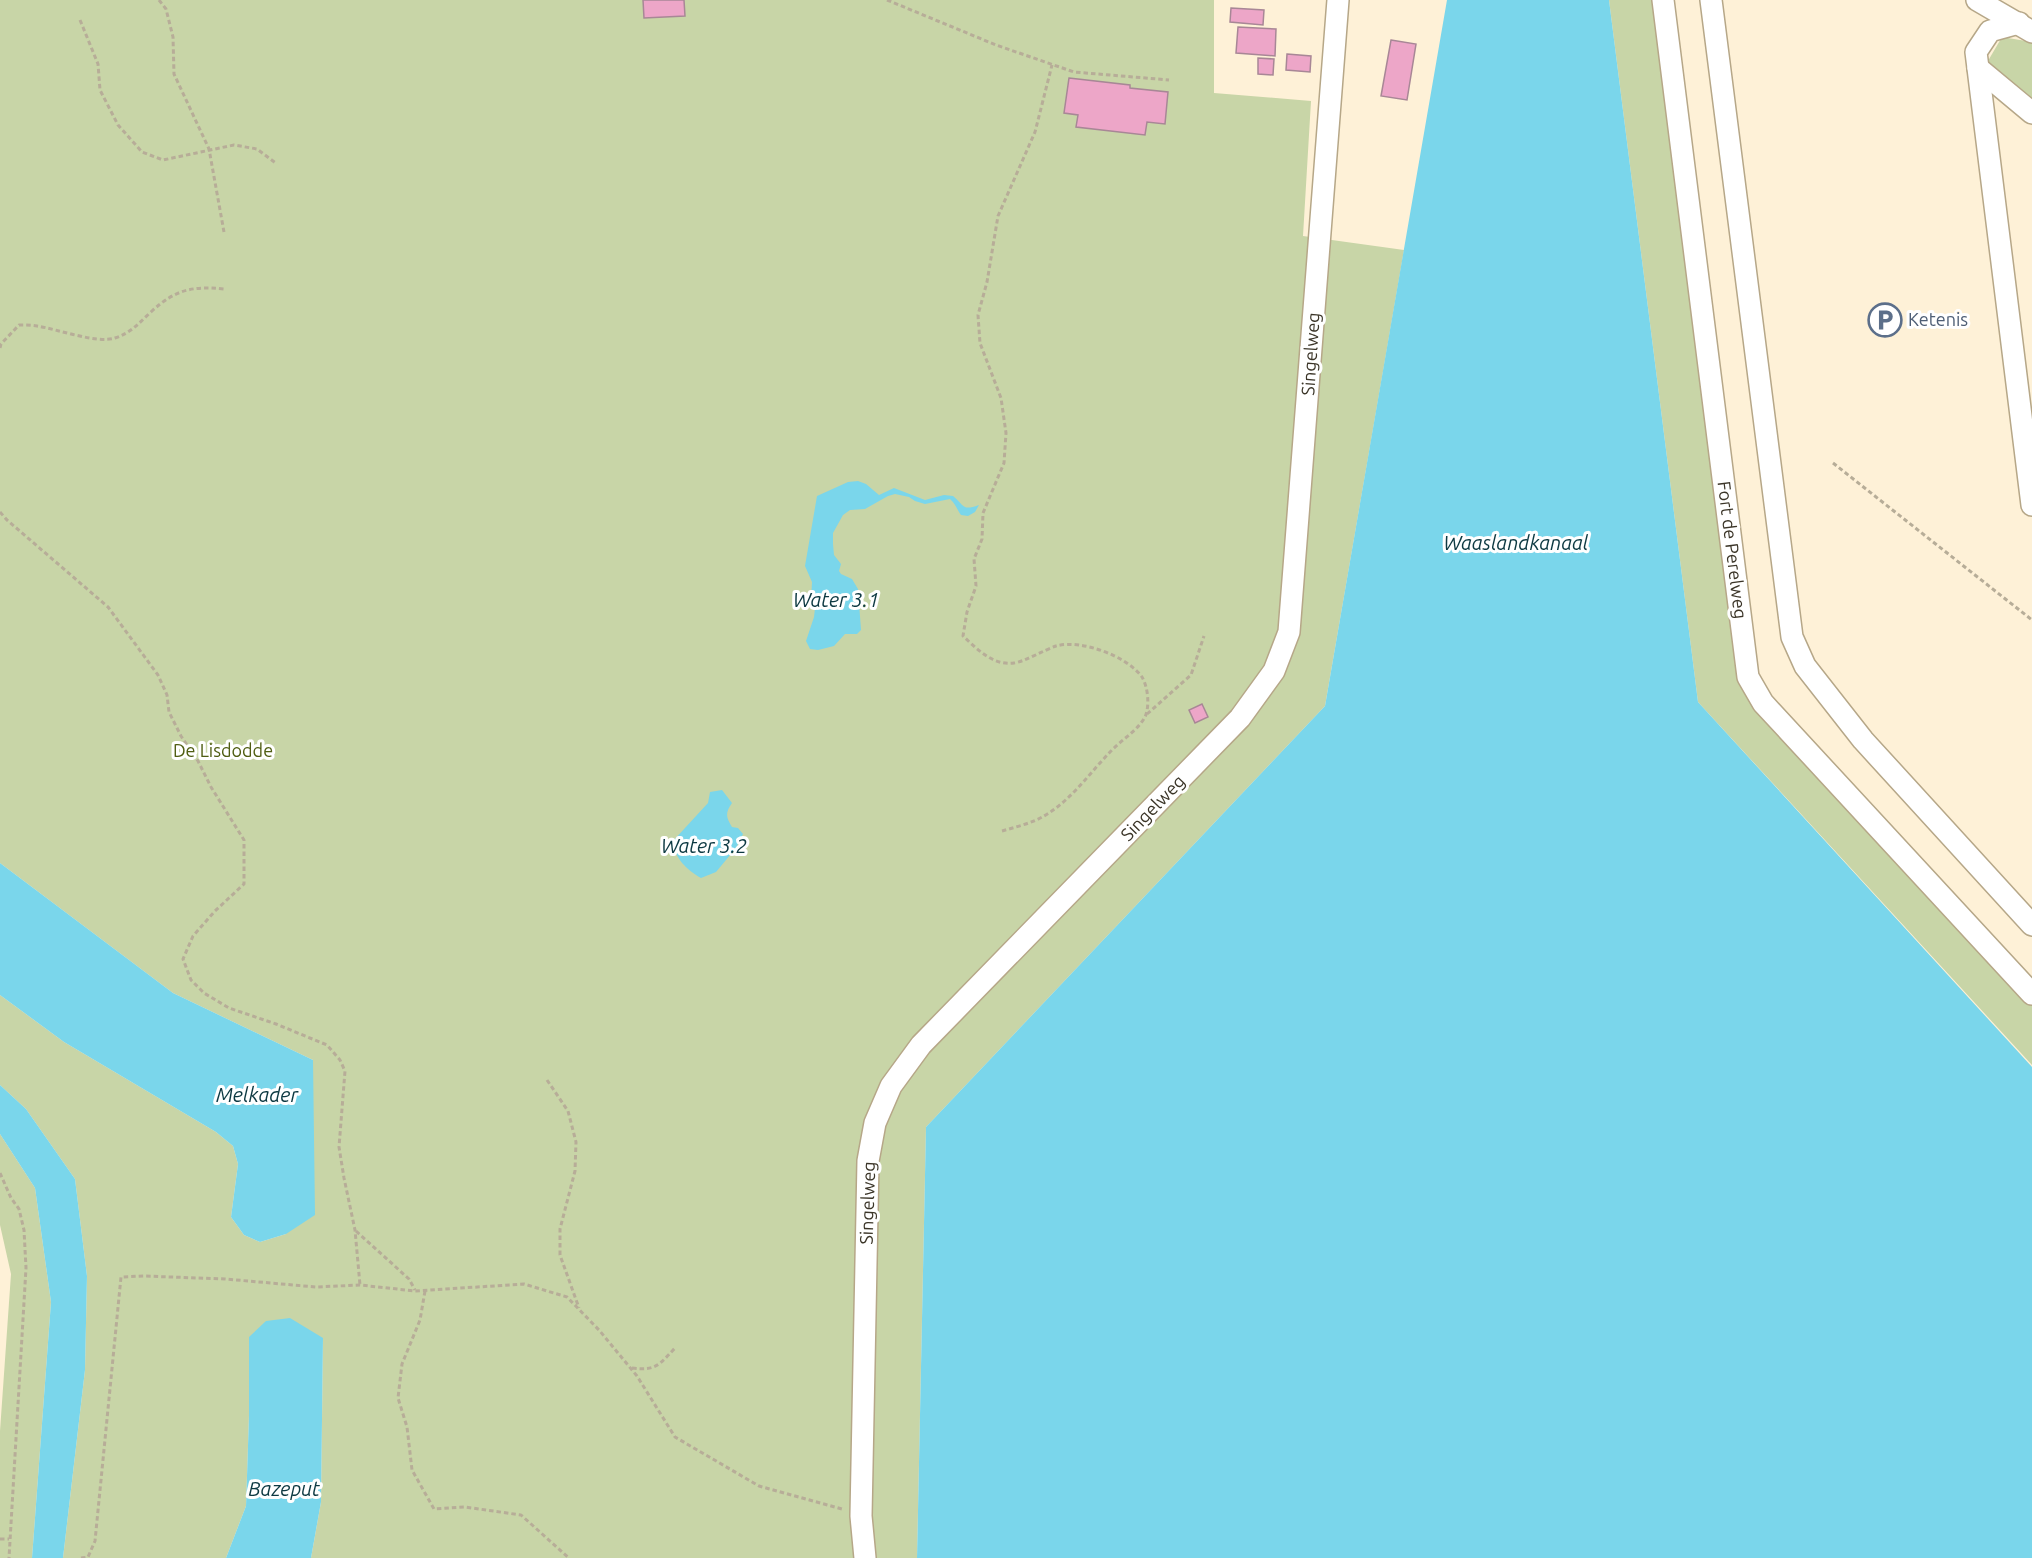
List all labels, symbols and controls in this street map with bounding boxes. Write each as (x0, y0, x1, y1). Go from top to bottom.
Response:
parking icon: Ketenis (1867, 302, 1903, 338)
place label: Ketenis (1908, 309, 1968, 329)
street label: Singelweg (1297, 312, 1323, 396)
street label: Fort de Perelweg (1715, 480, 1751, 620)
water label: Waaslandkanaal (1444, 531, 1589, 554)
water label: Water 3.1 (793, 588, 879, 611)
park label: De Lisdodde (173, 740, 273, 760)
street label: Singelweg (1116, 770, 1188, 844)
water label: Water 3.2 (661, 834, 747, 857)
water label: Melkader (216, 1083, 299, 1106)
street label: Singelweg (856, 1161, 878, 1245)
water label: Bazeput (248, 1477, 320, 1500)

